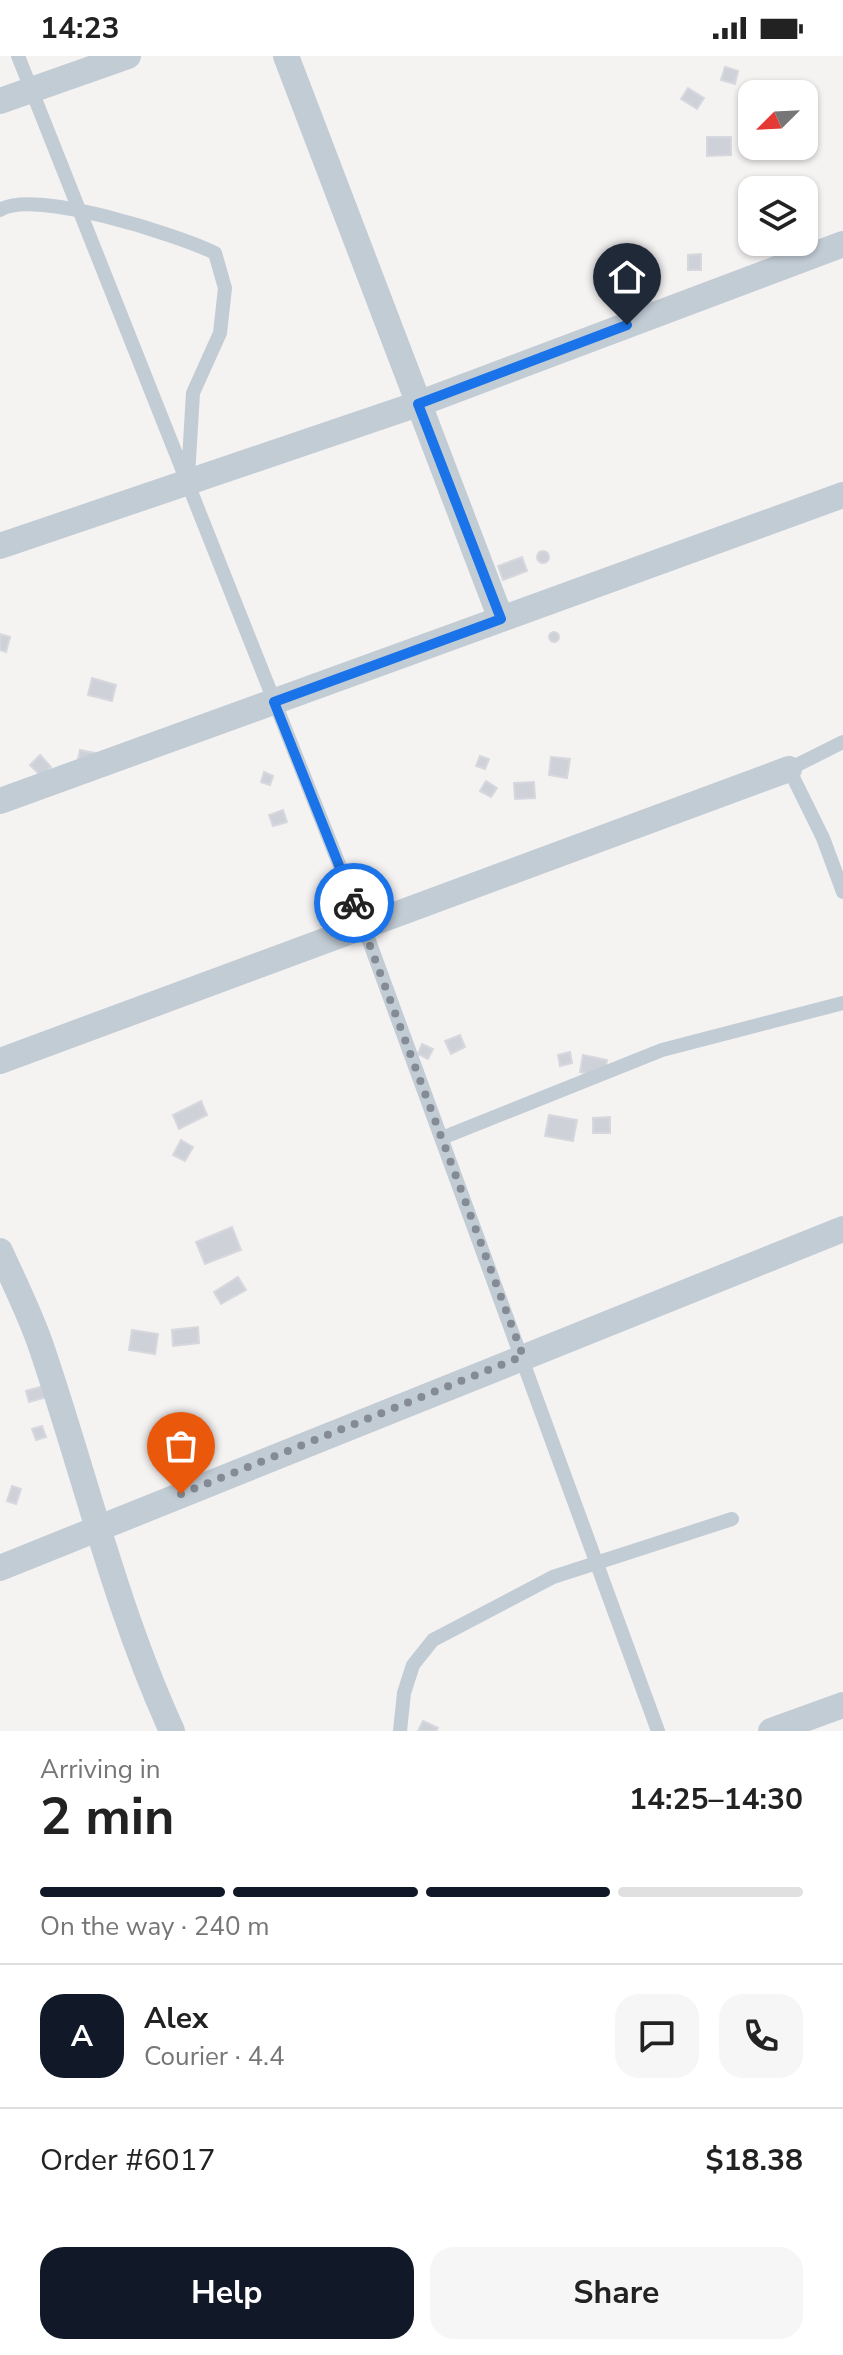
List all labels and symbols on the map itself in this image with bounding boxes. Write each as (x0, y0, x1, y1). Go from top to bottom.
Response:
north arrow (738, 80, 818, 160)
pin (593, 243, 661, 325)
courier (314, 863, 394, 943)
pin (147, 1412, 215, 1494)

